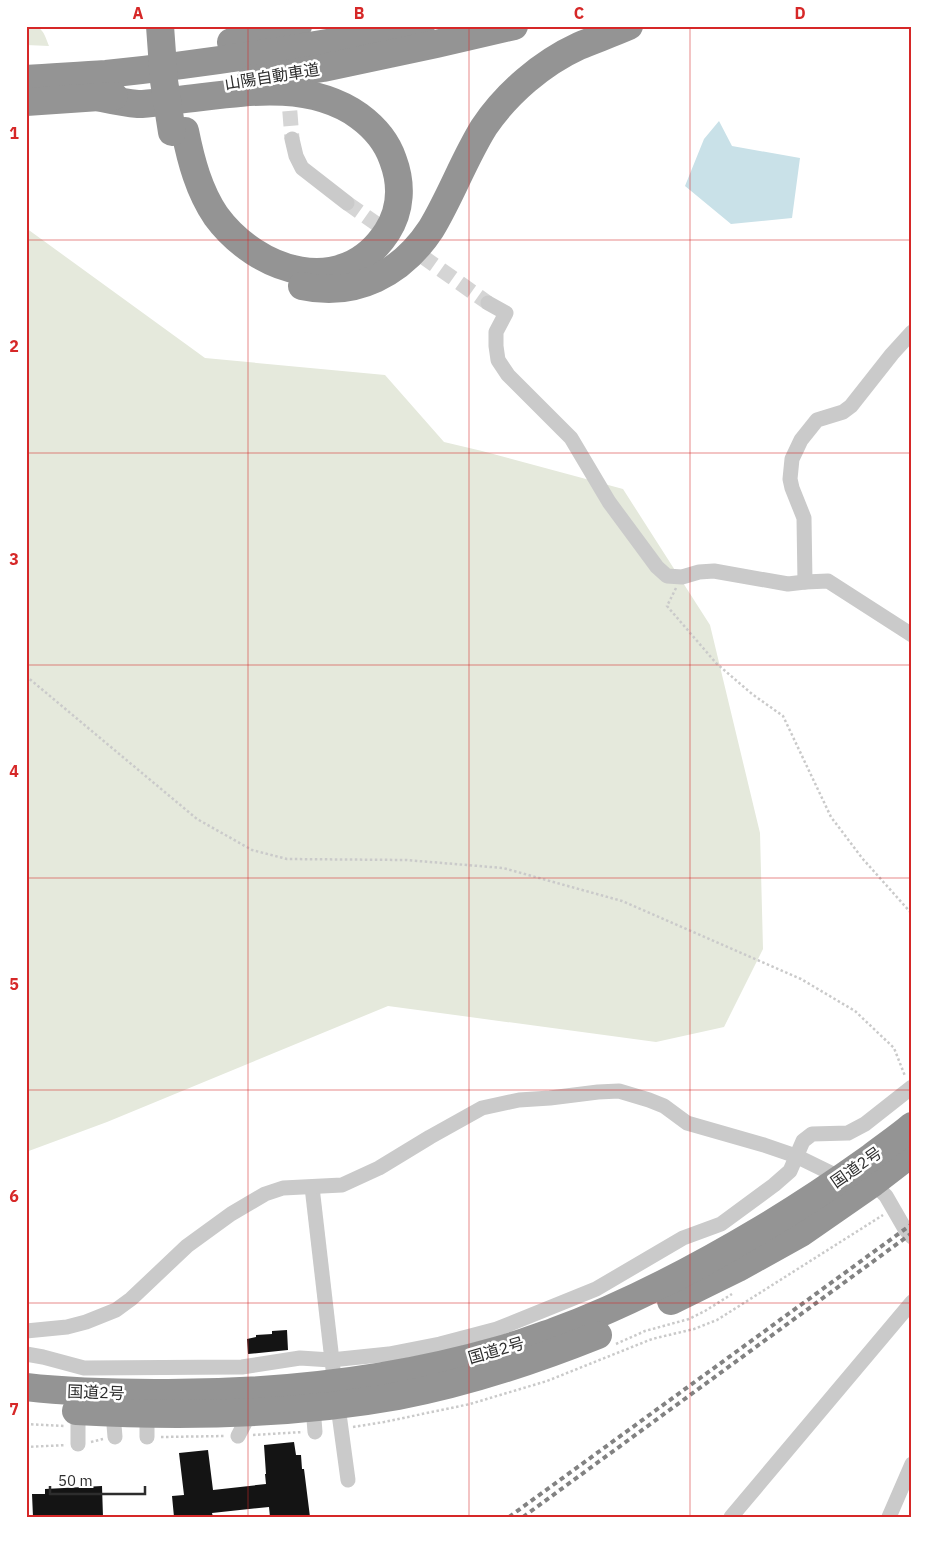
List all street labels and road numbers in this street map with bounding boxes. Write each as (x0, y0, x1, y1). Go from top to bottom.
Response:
street label: 山陽自動車道 (223, 59, 321, 93)
street label: 国道2号 (827, 1142, 885, 1192)
street label: 国道2号 (466, 1332, 526, 1368)
street label: 国道2号 (67, 1381, 125, 1403)

